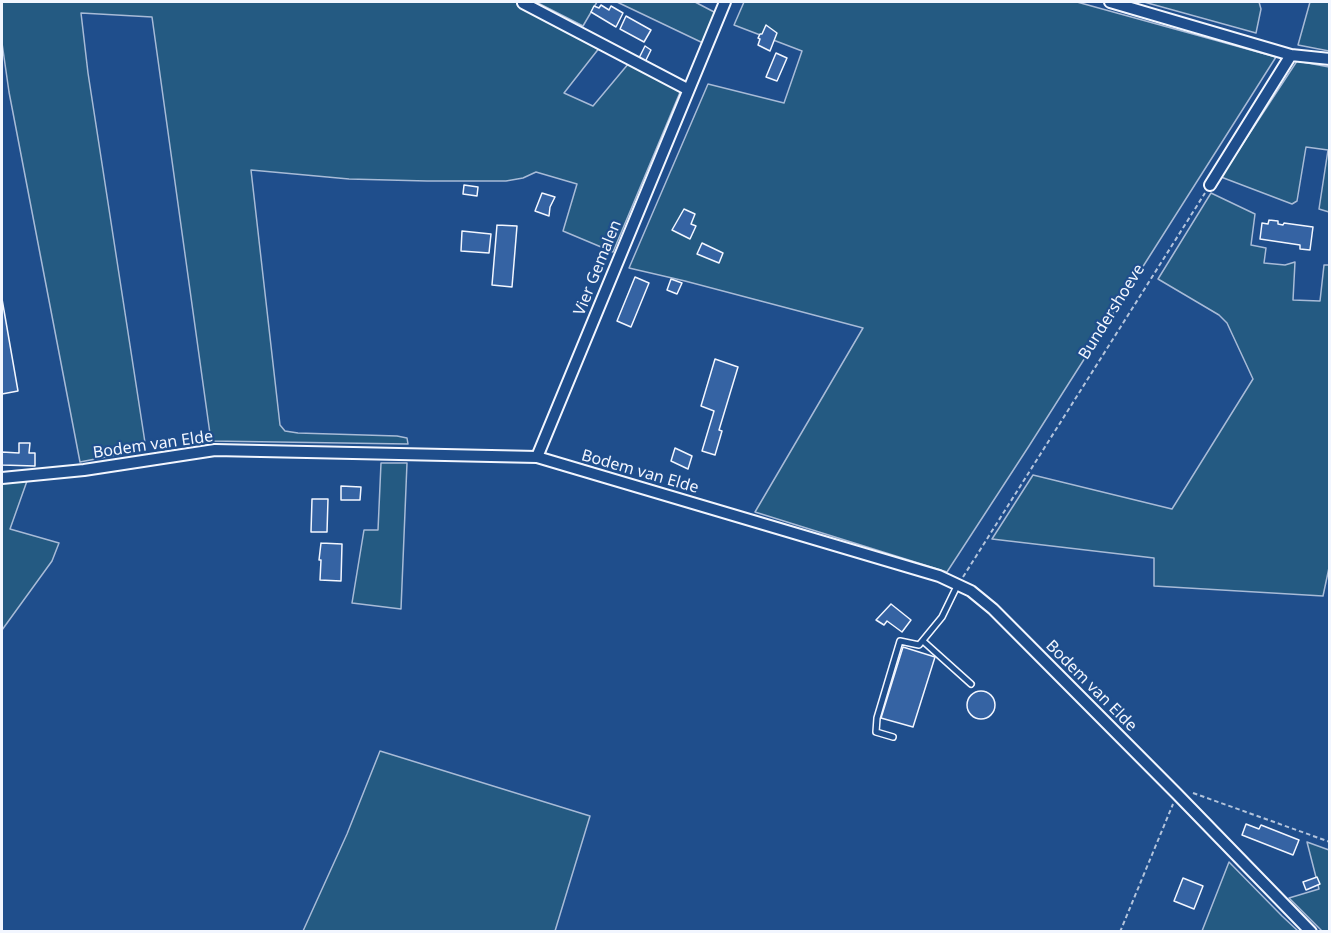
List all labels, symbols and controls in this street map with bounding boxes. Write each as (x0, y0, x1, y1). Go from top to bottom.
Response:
street label: Vier Gemalen (570, 218, 626, 318)
street label: Bundershoeve (1075, 261, 1149, 363)
street label: Bodem van Elde (92, 427, 214, 463)
street label: Bodem van Elde (579, 446, 701, 498)
street label: Bodem van Elde (1041, 636, 1141, 736)

